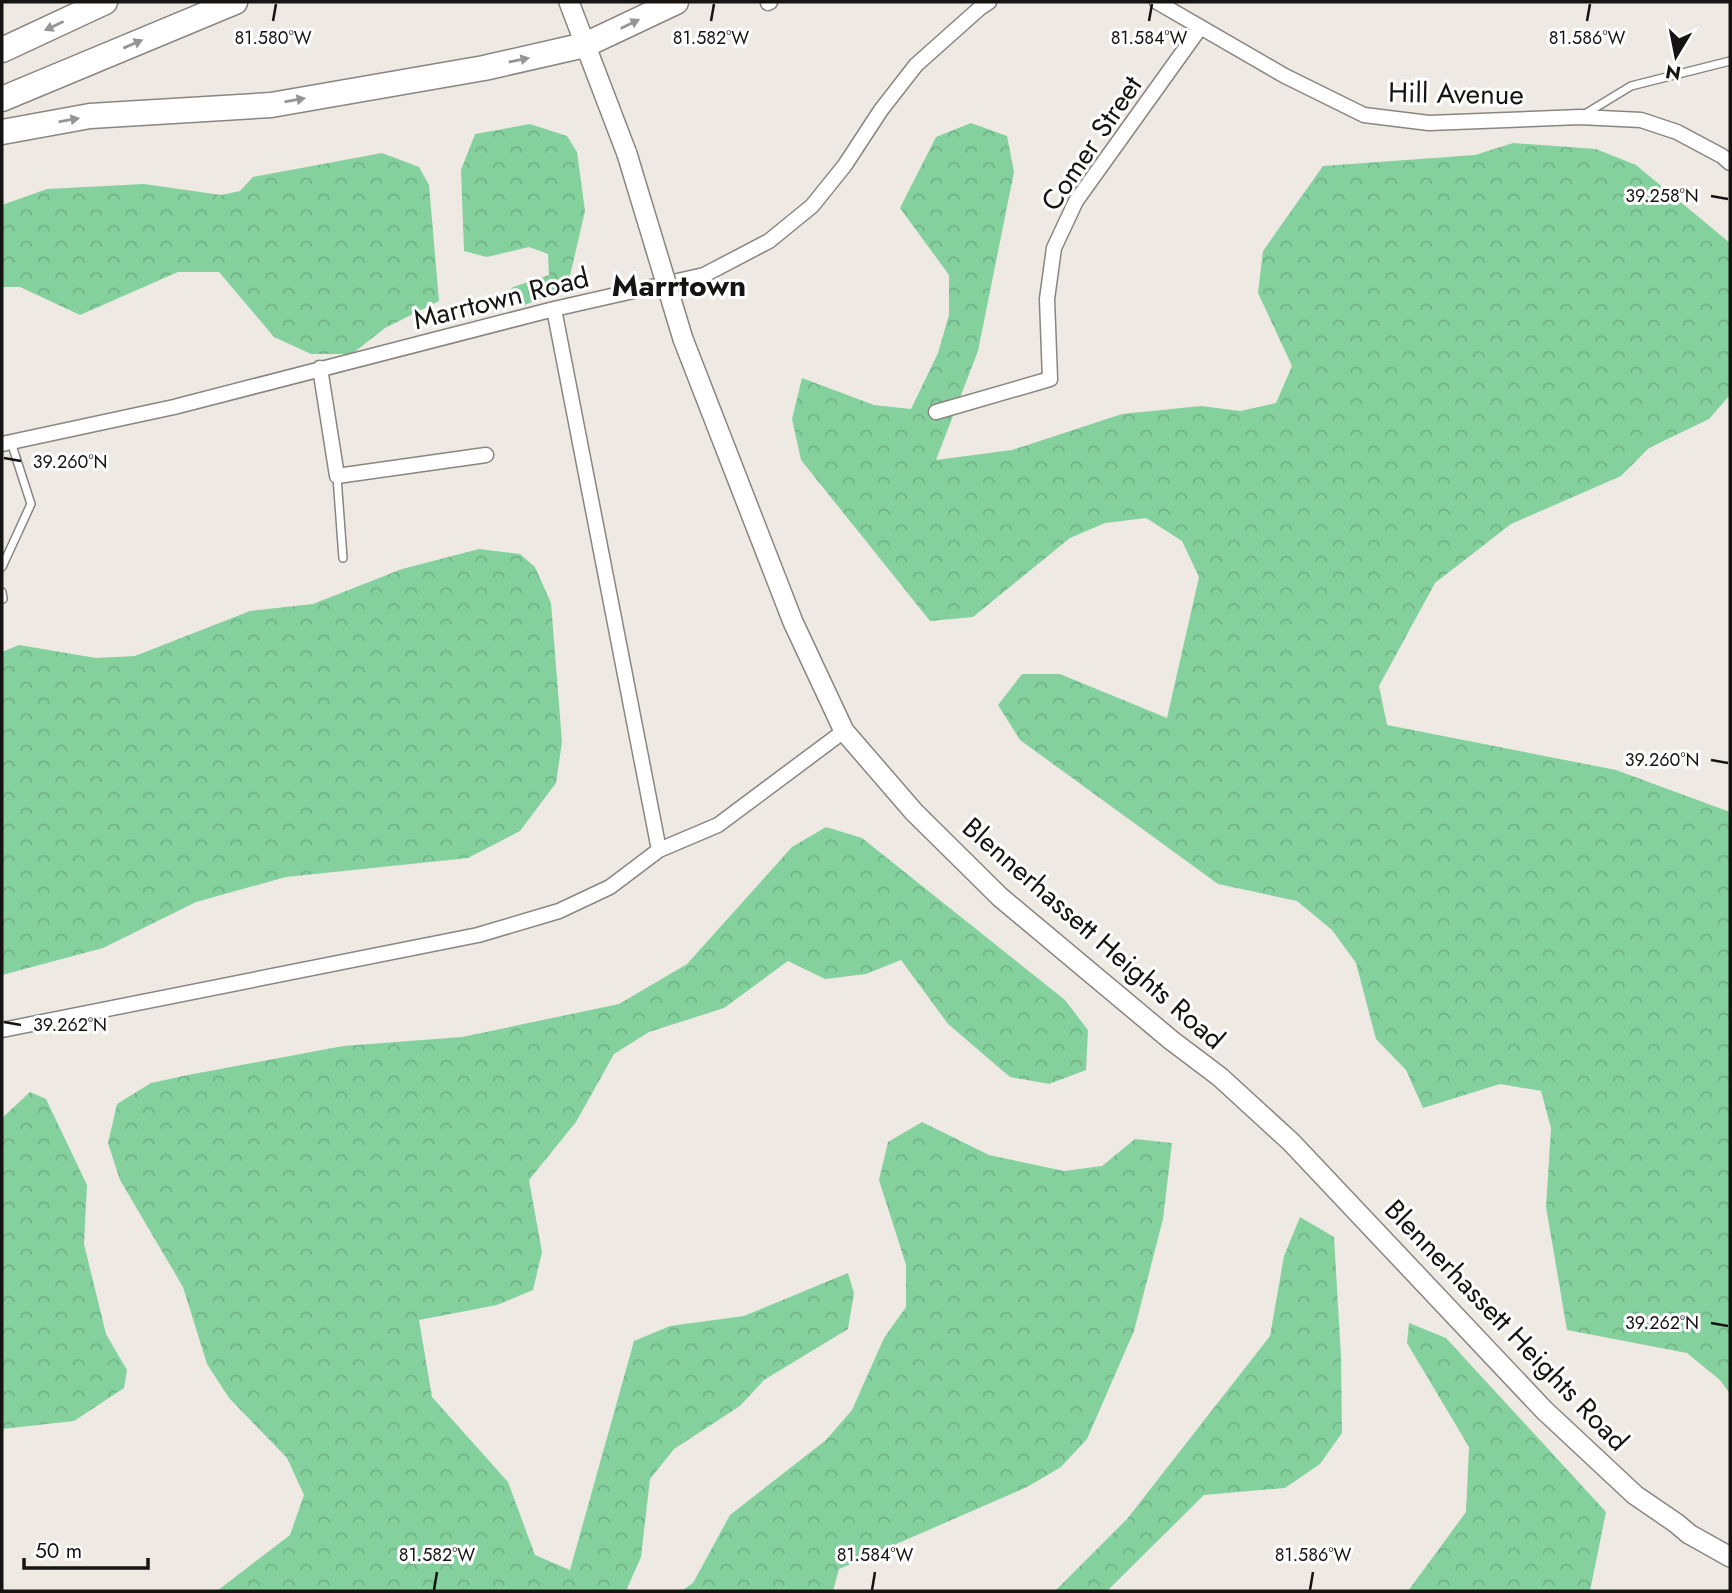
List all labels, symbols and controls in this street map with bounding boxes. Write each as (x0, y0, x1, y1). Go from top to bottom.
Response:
one-way arrow (620, 18, 640, 29)
one-way arrow (43, 21, 64, 32)
north arrow (1641, 21, 1711, 91)
text: 81.580°W (235, 25, 312, 51)
text: 81.582°W (673, 25, 749, 51)
text: 81.584°W (1111, 25, 1187, 51)
text: 81.586°W (1549, 25, 1625, 51)
one-way arrow (122, 39, 143, 50)
one-way arrow (508, 54, 530, 65)
text: N (1663, 58, 1683, 87)
street label: Comer Street (1031, 67, 1152, 219)
street label: Hill Avenue (1388, 72, 1524, 115)
one-way arrow (284, 94, 306, 105)
one-way arrow (58, 114, 80, 125)
text: 39.258°N (1625, 183, 1699, 209)
street label: Marrtown Road (409, 257, 593, 340)
district label: Marrtown (612, 264, 746, 307)
text: 39.260°N (33, 449, 107, 475)
text: 39.260°N (1625, 747, 1699, 773)
street label: Blennerhassett Heights Road (953, 808, 1234, 1059)
text: 39.262°N (33, 1012, 107, 1038)
street label: Blennerhassett Heights Road (1375, 1190, 1638, 1460)
text: 39.262°N (1625, 1310, 1699, 1336)
scale bar (24, 1526, 149, 1570)
text: 50 m (35, 1536, 82, 1566)
text: 81.582°W (399, 1542, 475, 1568)
text: 81.584°W (837, 1542, 913, 1568)
text: 81.586°W (1275, 1542, 1351, 1568)

